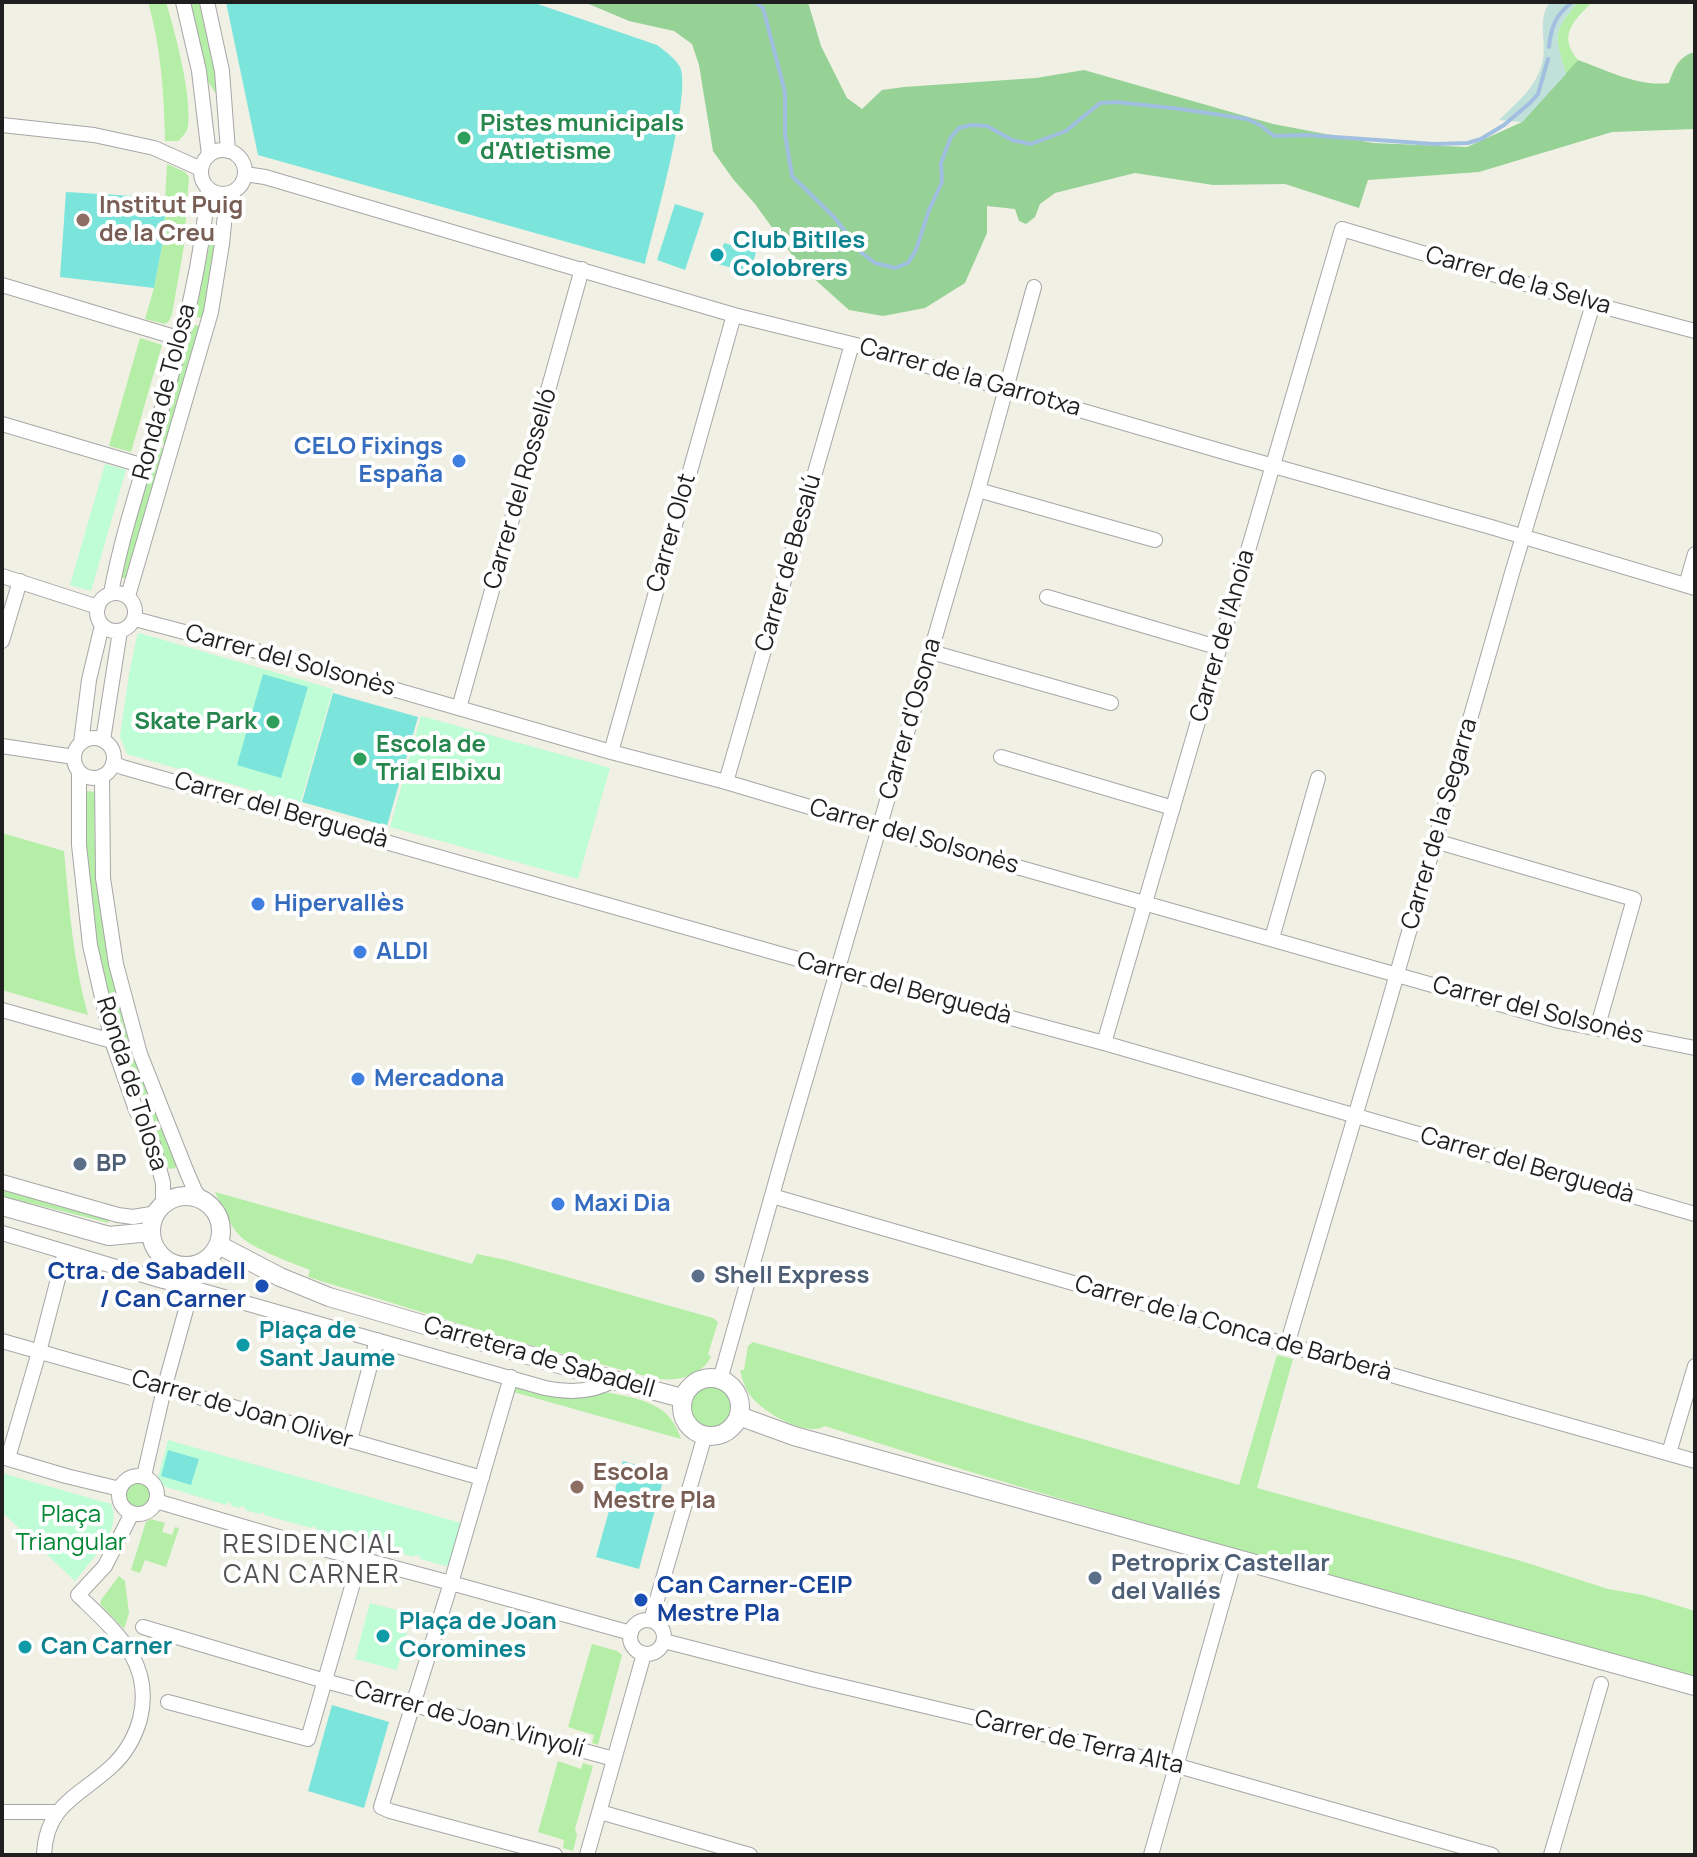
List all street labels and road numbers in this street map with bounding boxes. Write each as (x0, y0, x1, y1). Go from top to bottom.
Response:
street label: Carrer de la Selva (1422, 241, 1614, 321)
street label: Ronda de Tolosa (128, 301, 202, 483)
street label: Carrer de la Garrotxa (856, 333, 1084, 423)
street label: Carrer del Rosselló (479, 385, 563, 593)
street label: Carrer Olot (641, 470, 703, 596)
street label: Carrer de Besalú (750, 471, 828, 655)
street label: Carrer de l'Anoia (1185, 547, 1261, 725)
street label: Carrer del Solsonès (182, 619, 398, 703)
street label: Carrer d'Osona (874, 635, 948, 803)
street label: Carrer de la Segarra (1396, 715, 1484, 933)
street label: Carrer del Berguedà (171, 767, 391, 855)
street label: Carrer del Solsonès (806, 793, 1022, 881)
street label: Carrer del Berguedà (794, 947, 1014, 1031)
street label: Carrer del Solsonès (1430, 971, 1646, 1051)
street label: Ronda de Tolosa (89, 993, 173, 1175)
street label: Carrer del Berguedà (1417, 1122, 1637, 1210)
street label: Carrer de la Conca de Barberà (1071, 1270, 1395, 1388)
street label: Carretera de Sabadell (420, 1311, 658, 1405)
street label: Carrer de Joan Oliver (128, 1365, 356, 1455)
street label: Carrer de Joan Vinyolí (351, 1675, 587, 1765)
street label: Carrer de Terra Alta (972, 1705, 1186, 1781)

